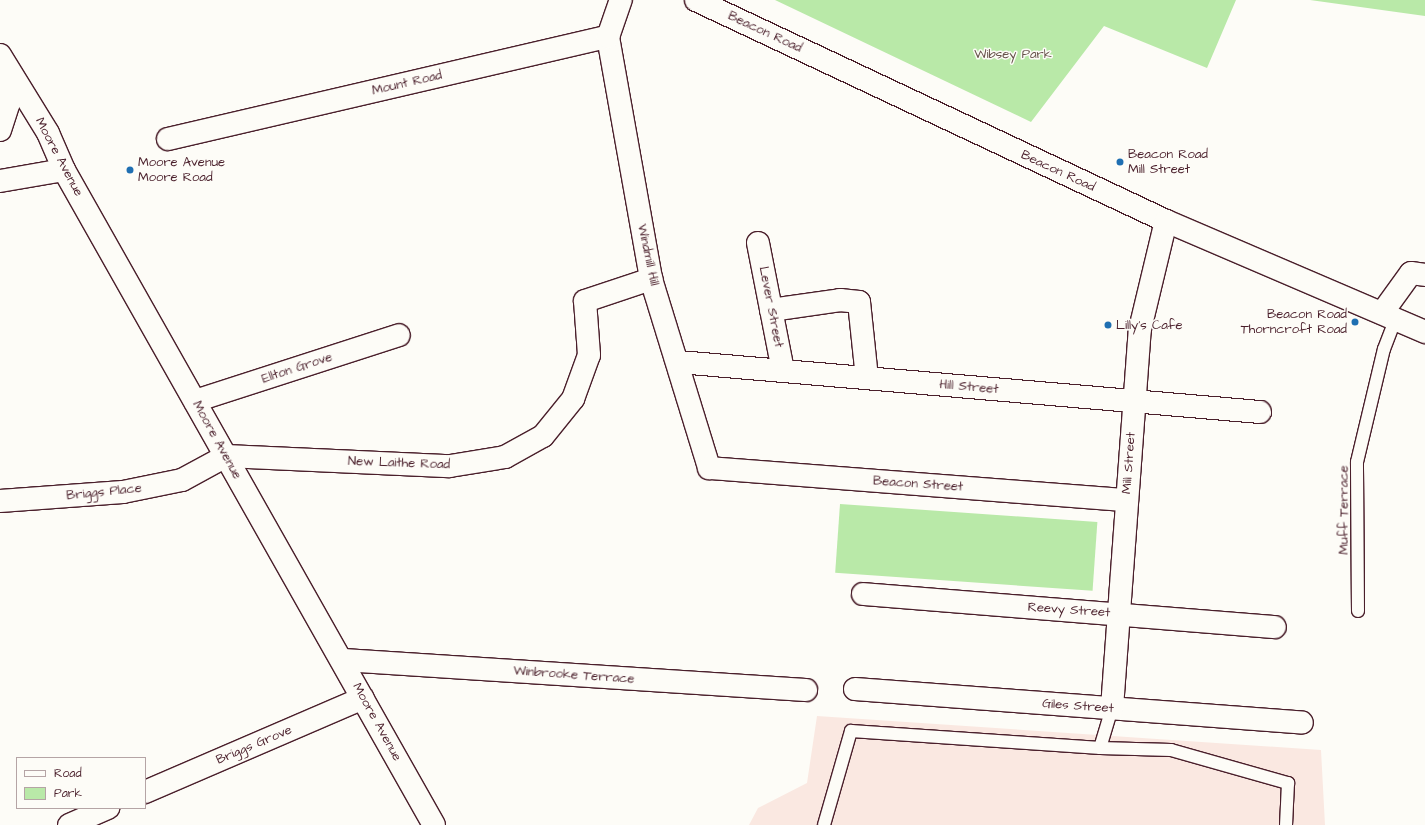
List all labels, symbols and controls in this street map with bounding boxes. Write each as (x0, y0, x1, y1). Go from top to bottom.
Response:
street label: Beacon Road (725, 8, 805, 56)
park label: Wibsey Park (974, 46, 1052, 62)
street label: Mount Road (370, 67, 444, 99)
street label: Moore Avenue (32, 115, 86, 199)
street label: Beacon Road (1018, 147, 1098, 195)
place label: Beacon Road Mill Street (1128, 147, 1208, 178)
place label: Moore Avenue Moore Road (138, 155, 225, 186)
marker: Beacon Road Mill Street (1115, 157, 1125, 167)
marker: Moore Avenue Moore Road (125, 165, 135, 175)
street label: Windmill Hill (634, 223, 662, 287)
street label: Lever Street (755, 265, 787, 349)
place label: Beacon Road Thorncroft Road (1241, 307, 1347, 338)
place label: Lilly's Cafe (1116, 317, 1183, 333)
marker: Beacon Road Thorncroft Road (1350, 317, 1360, 327)
marker: Lilly's Cafe (1103, 320, 1113, 330)
street label: Ellton Grove (260, 349, 334, 387)
street label: Hill Street (939, 377, 999, 397)
street label: Moore Avenue (189, 398, 245, 482)
street label: Mill Street (1119, 431, 1139, 495)
street label: New Laithe Road (348, 453, 450, 473)
street label: Muff Terrace (1336, 465, 1352, 555)
street label: Beacon Street (872, 473, 964, 495)
street label: Briggs Place (66, 480, 142, 504)
street label: Reevy Street (1027, 599, 1111, 621)
street label: Winbrooke Terrace (513, 663, 635, 687)
street label: Moore Avenue (349, 680, 405, 764)
street label: Giles Street (1042, 696, 1114, 716)
street label: Briggs Grove (214, 722, 294, 768)
legend (16, 757, 146, 809)
text: Road (54, 765, 82, 782)
text: Park (54, 785, 82, 802)

